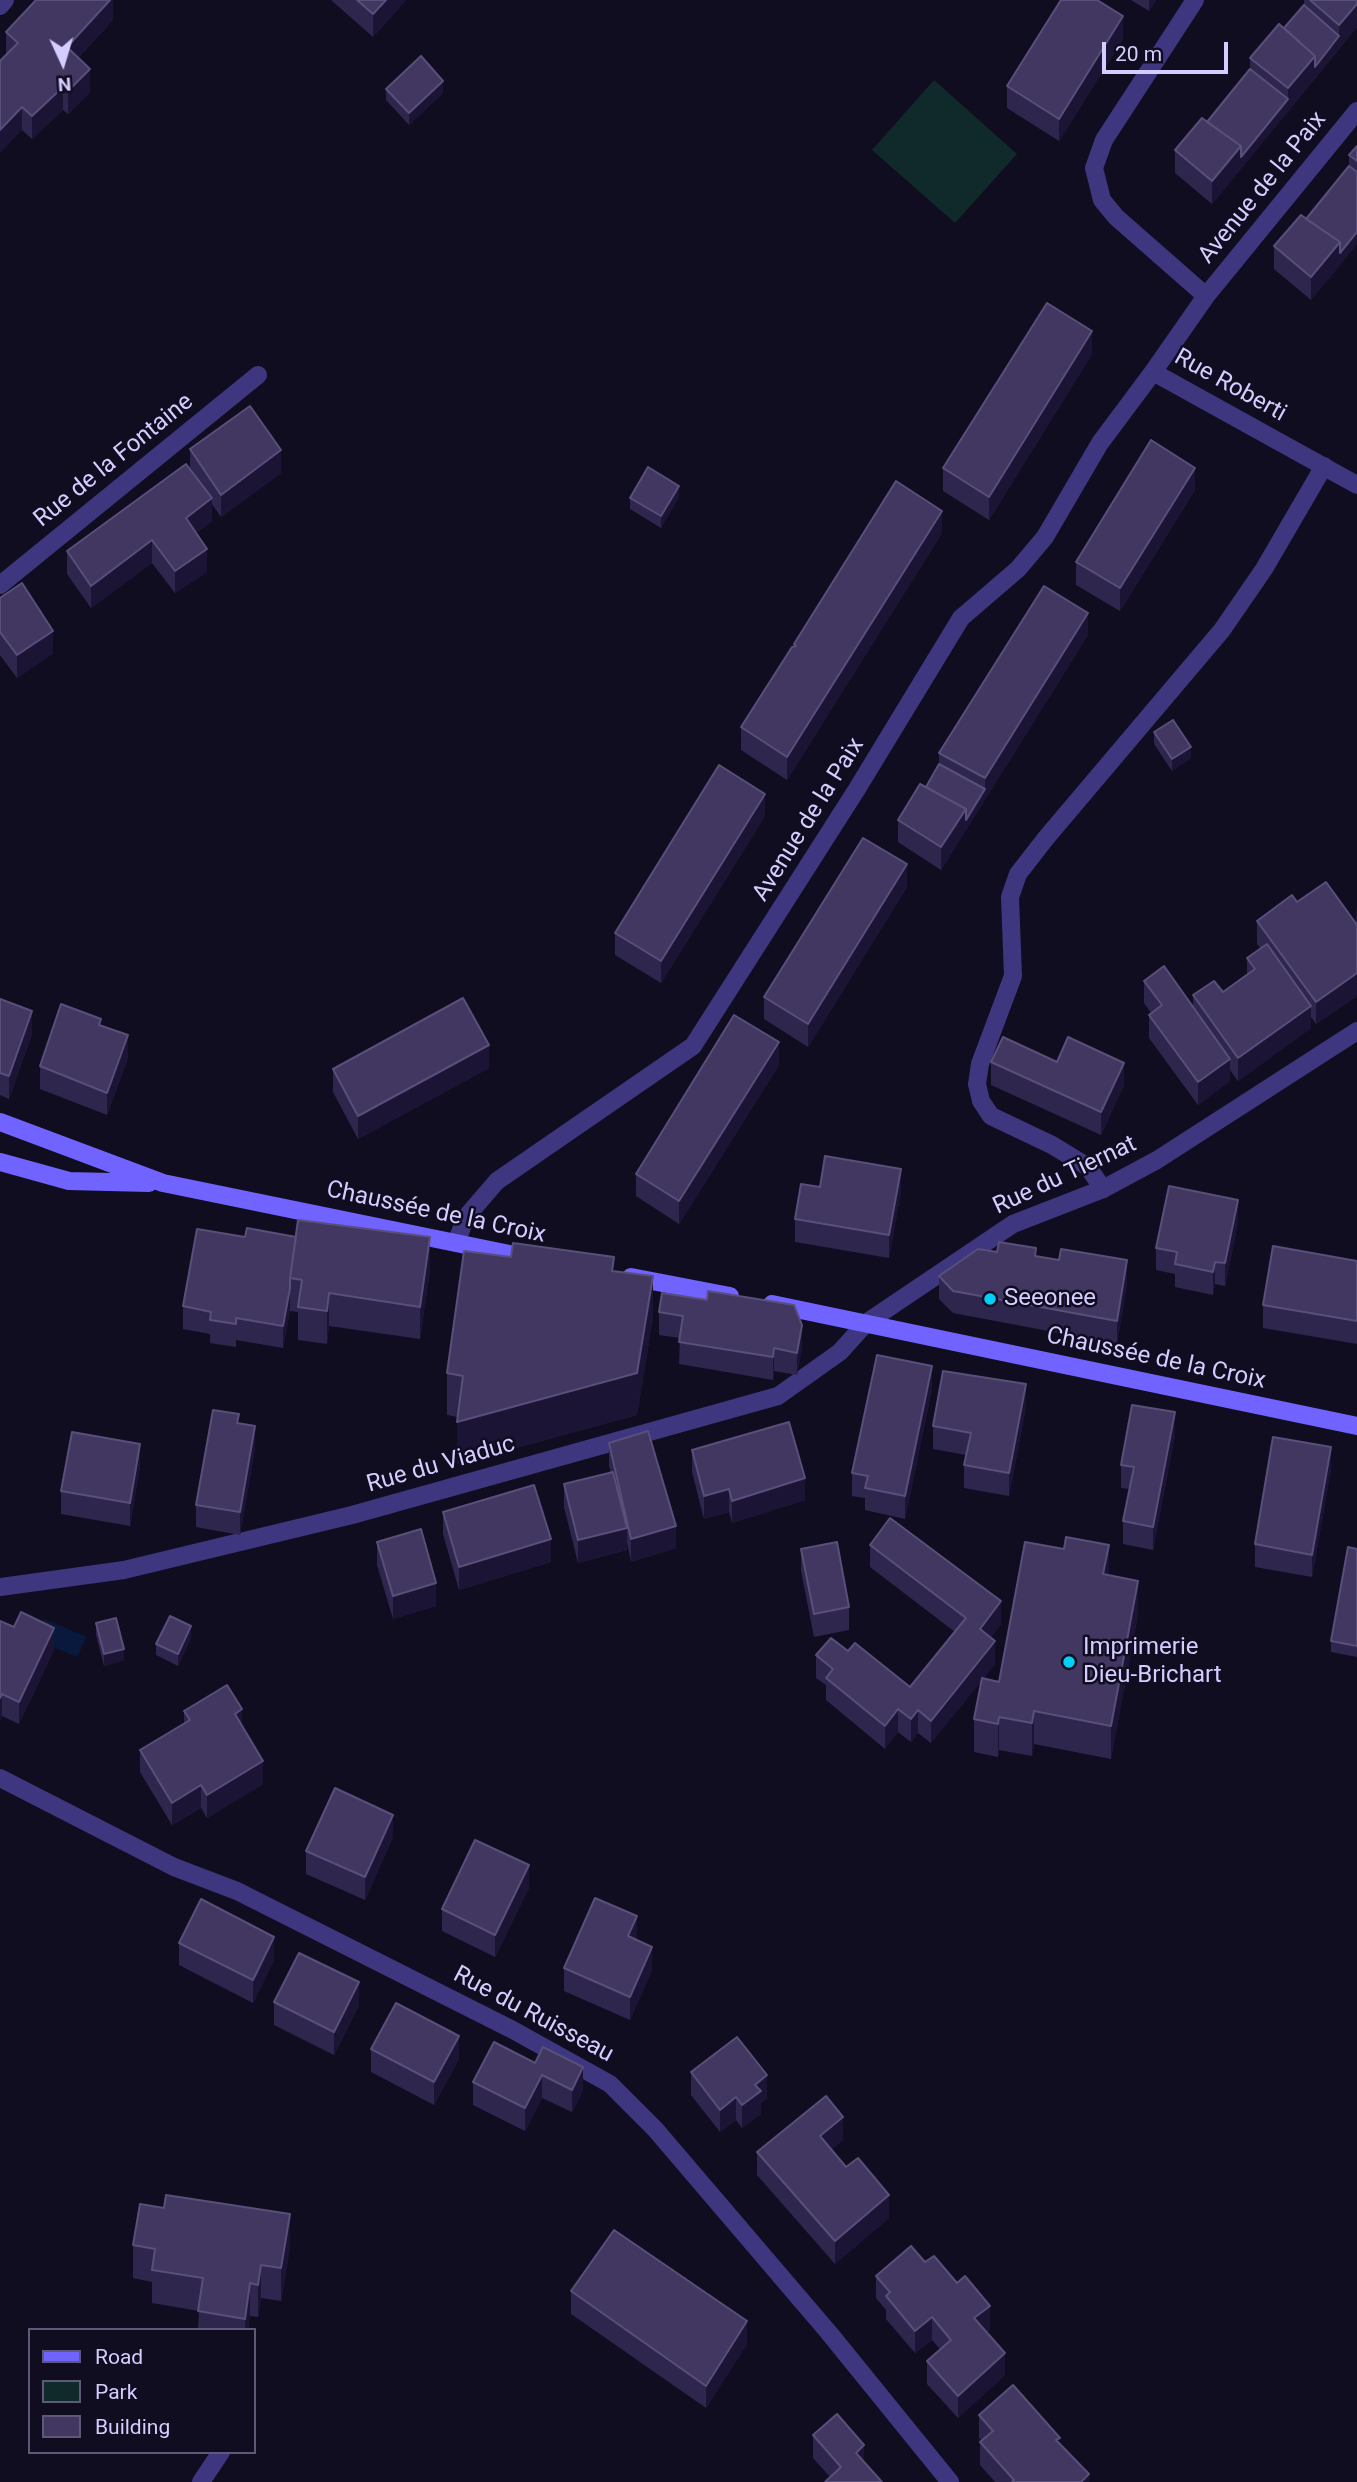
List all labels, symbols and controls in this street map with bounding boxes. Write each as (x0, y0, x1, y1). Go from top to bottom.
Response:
north arrow (28, 28, 98, 98)
scale bar (1105, 28, 1231, 72)
text: 20 m (1115, 42, 1162, 66)
text: N (57, 73, 72, 96)
street label: Avenue de la Paix (1193, 106, 1333, 270)
street label: Rue Roberti (1169, 343, 1291, 429)
street label: Rue de la Fontaine (29, 388, 199, 534)
street label: Avenue de la Paix (747, 733, 871, 907)
street label: Rue du Tiernat (989, 1130, 1141, 1222)
street label: Chaussée de la Croix (324, 1176, 548, 1250)
place label: Seeonee (1004, 1285, 1096, 1313)
marker: Seeonee (982, 1291, 998, 1307)
street label: Chaussée de la Croix (1044, 1322, 1268, 1396)
street label: Rue du Viaduc (364, 1430, 518, 1500)
place label: Imprimerie Dieu-Brichart (1083, 1634, 1222, 1690)
marker: Imprimerie Dieu-Brichart (1061, 1654, 1077, 1670)
street label: Rue du Ruisseau (448, 1961, 618, 2069)
legend (28, 2328, 256, 2454)
text: Road (95, 2345, 143, 2369)
text: Park (95, 2380, 137, 2404)
text: Building (95, 2415, 170, 2439)

